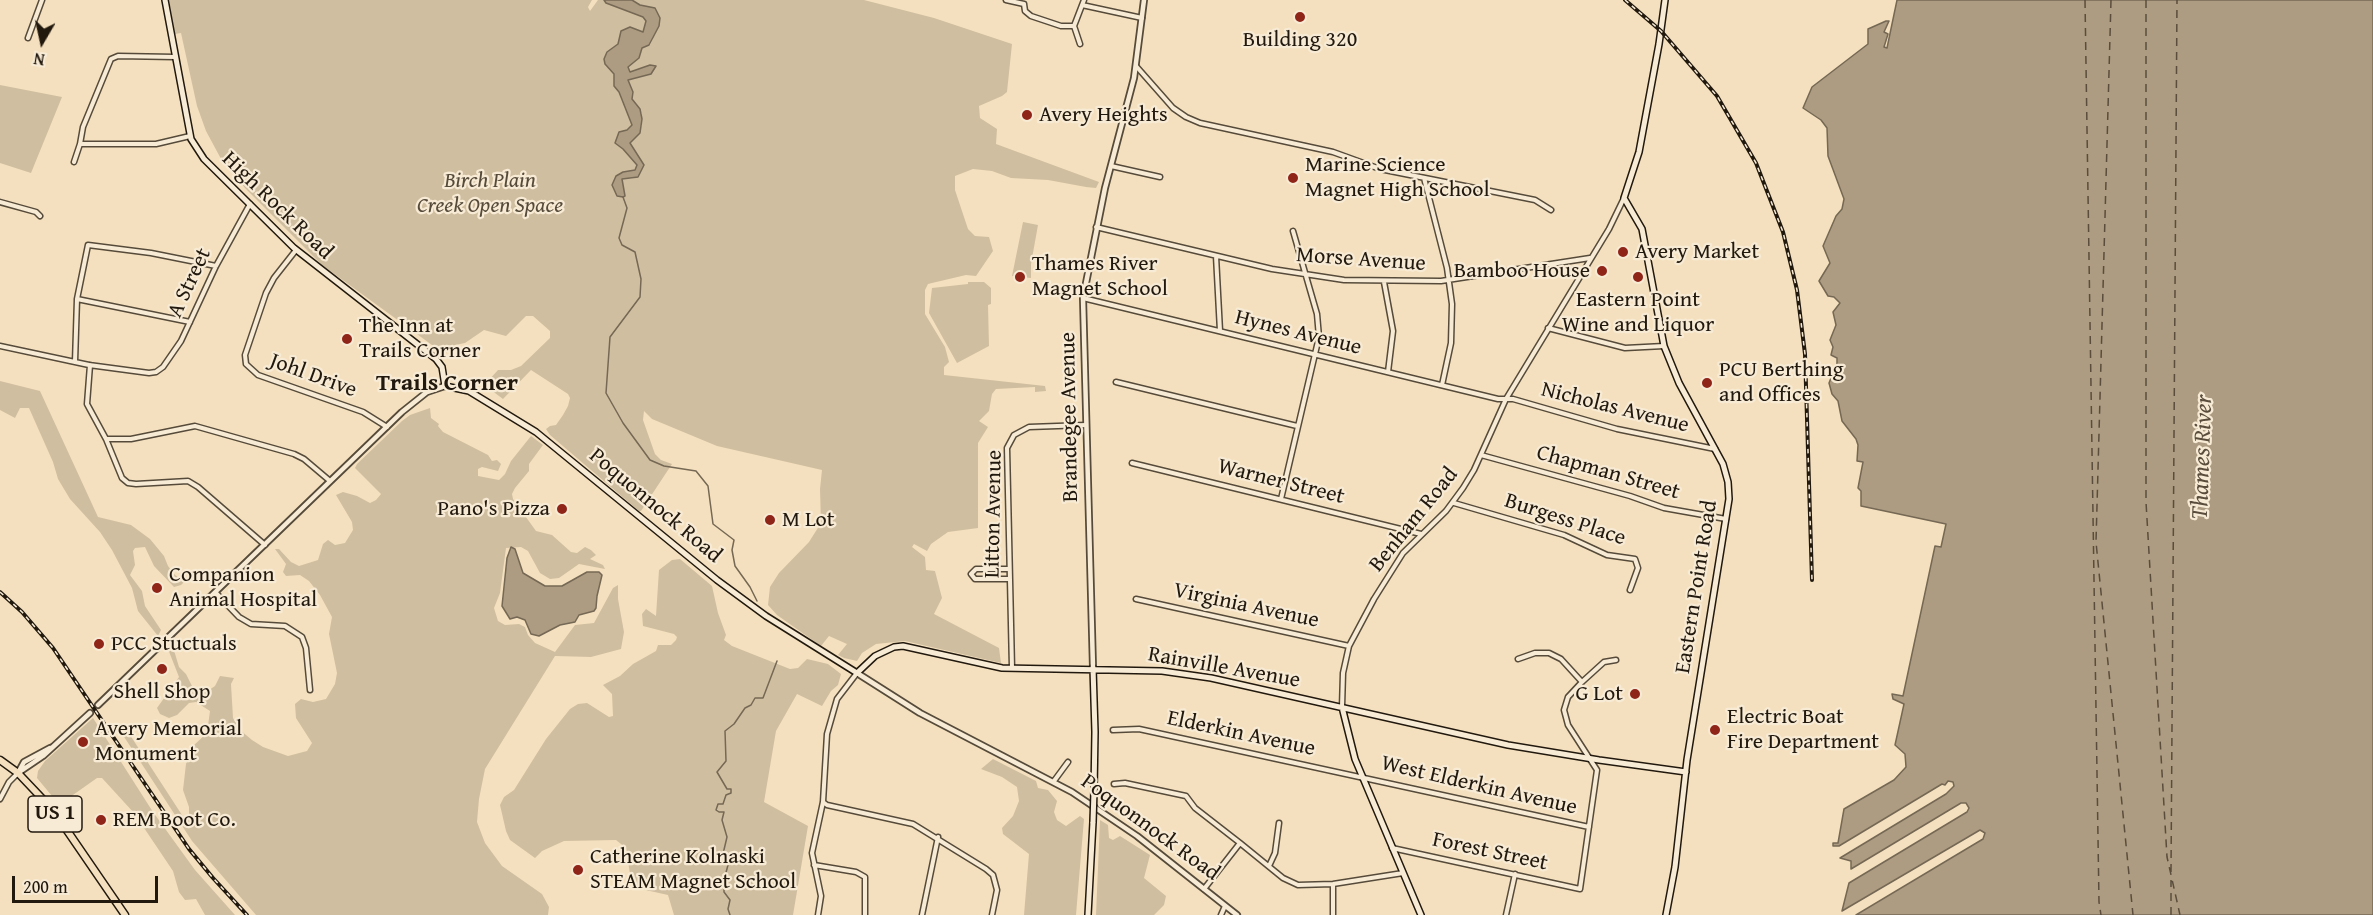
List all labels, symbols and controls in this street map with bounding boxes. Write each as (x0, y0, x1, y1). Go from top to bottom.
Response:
marker: Building 320 (1293, 10, 1307, 24)
north arrow (12, 12, 72, 72)
place label: Building 320 (1243, 27, 1357, 53)
text: N (32, 47, 46, 72)
place label: Avery Heights (1039, 102, 1168, 128)
marker: Avery Heights (1020, 108, 1034, 122)
street label: High Rock Road (216, 146, 338, 266)
place label: Marine Science Magnet High School (1305, 152, 1490, 204)
park label: Birch Plain Creek Open Space (417, 168, 563, 220)
marker: Marine Science Magnet High School (1286, 171, 1300, 185)
place label: Avery Market (1635, 239, 1759, 265)
street label: Morse Avenue (1295, 242, 1427, 278)
street label: A Street (162, 244, 218, 322)
marker: Avery Market (1616, 245, 1630, 259)
place label: Thames River Magnet School (1032, 251, 1168, 302)
place label: Bamboo House (1454, 258, 1590, 284)
marker: Bamboo House (1595, 264, 1609, 278)
marker: Thames River Magnet School (1013, 270, 1027, 284)
marker: Eastern Point Wine and Liquor (1631, 270, 1645, 284)
place label: Eastern Point Wine and Liquor (1562, 287, 1714, 338)
street label: Hynes Avenue (1232, 305, 1364, 361)
place label: The Inn at Trails Corner (359, 313, 481, 364)
marker: The Inn at Trails Corner (340, 332, 354, 346)
street label: Brandegee Avenue (1055, 332, 1085, 502)
street label: Johl Drive (266, 348, 360, 404)
place label: PCU Berthing and Offices (1719, 357, 1844, 408)
district label: Trails Corner (376, 370, 518, 398)
marker: PCU Berthing and Offices (1700, 376, 1714, 390)
street label: Nicholas Avenue (1538, 377, 1692, 439)
water label: Thames River (2186, 394, 2220, 520)
street label: Chapman Street (1533, 440, 1683, 506)
street label: Poquonnock Road (583, 443, 727, 569)
street label: Litton Avenue (980, 450, 1008, 578)
street label: Warner Street (1215, 454, 1347, 510)
street label: Benham Road (1364, 462, 1464, 578)
street label: Burgess Place (1501, 488, 1629, 552)
place label: Pano's Pizza (437, 496, 550, 522)
street label: Eastern Point Road (1670, 499, 1724, 675)
marker: Pano's Pizza (555, 502, 569, 516)
place label: M Lot (782, 507, 835, 533)
marker: M Lot (763, 513, 777, 527)
place label: Companion Animal Hospital (169, 562, 317, 614)
street label: Virginia Avenue (1171, 578, 1321, 634)
marker: Companion Animal Hospital (150, 581, 164, 595)
place label: PCC Stuctuals (111, 631, 237, 657)
marker: PCC Stuctuals (92, 637, 106, 651)
street label: Rainville Avenue (1146, 642, 1302, 694)
marker: Shell Shop (155, 662, 169, 676)
place label: Shell Shop (114, 679, 210, 705)
place label: G Lot (1575, 681, 1623, 707)
marker: G Lot (1628, 687, 1642, 701)
place label: Electric Boat Fire Department (1727, 704, 1879, 756)
street label: Elderkin Avenue (1165, 705, 1317, 763)
place label: Avery Memorial Monument (95, 716, 242, 768)
marker: Electric Boat Fire Department (1708, 723, 1722, 737)
marker: Avery Memorial Monument (76, 735, 90, 749)
street label: West Elderkin Avenue (1379, 751, 1579, 821)
street label: Poquonnock Road (1075, 769, 1225, 887)
road number: US 1 (28, 796, 82, 832)
place label: REM Boot Co. (113, 807, 236, 833)
marker: REM Boot Co. (94, 813, 108, 827)
street label: Forest Street (1430, 827, 1550, 877)
place label: Catherine Kolnaski STEAM Magnet School (590, 844, 796, 896)
marker: Catherine Kolnaski STEAM Magnet School (571, 863, 585, 877)
scale bar (15, 864, 160, 902)
text: 200 m (23, 873, 68, 900)

